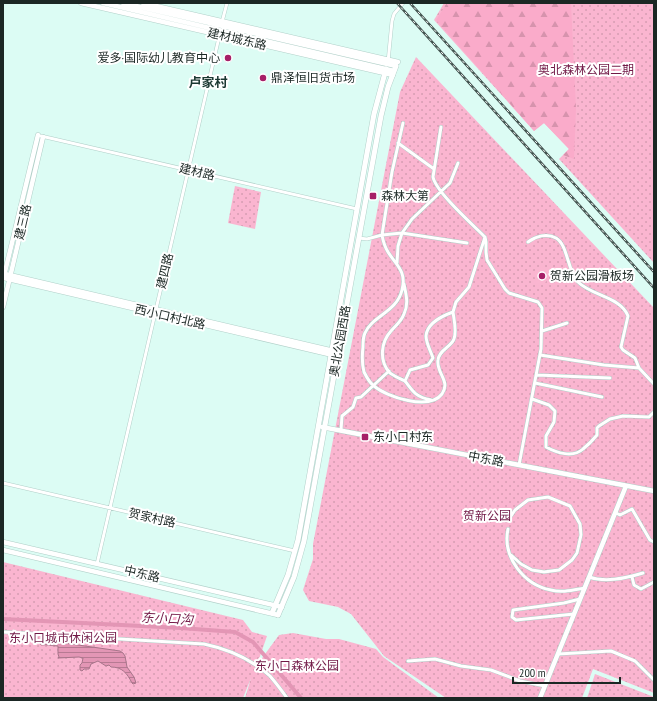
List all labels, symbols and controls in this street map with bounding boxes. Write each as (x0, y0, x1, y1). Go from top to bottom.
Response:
street label: 建材城东路 (206, 24, 268, 53)
place label: 爱多·国际幼儿教育中心 (97, 50, 220, 65)
marker: 爱多·国际幼儿教育中心 (223, 53, 233, 63)
park label: 奥北森林公园二期 (538, 62, 634, 77)
place label: 鼎泽恒旧货市场 (271, 70, 355, 85)
marker: 鼎泽恒旧货市场 (258, 73, 268, 83)
district label: 卢家村 (188, 74, 228, 91)
street label: 建材路 (178, 160, 216, 183)
place label: 森林大第 (381, 188, 429, 203)
marker: 森林大第 (368, 191, 378, 201)
street label: 建三路 (11, 203, 34, 241)
street label: 建四路 (153, 252, 176, 290)
place label: 贺新公园滑板场 (550, 268, 634, 283)
marker: 贺新公园滑板场 (537, 271, 547, 281)
street label: 西小口村北路 (133, 301, 207, 332)
street label: 奥北公园西路 (326, 304, 353, 378)
place label: 东小口村东 (373, 429, 433, 444)
marker: 东小口村东 (360, 432, 370, 442)
street label: 中东路 (467, 448, 505, 469)
street label: 贺家村路 (127, 505, 177, 530)
park label: 贺新公园 (463, 508, 511, 523)
street label: 中东路 (123, 562, 161, 585)
water label: 东小口沟 (141, 609, 195, 628)
park label: 东小口城市休闲公园 (9, 630, 117, 645)
park label: 东小口森林公园 (255, 658, 339, 673)
scale bar (513, 659, 620, 685)
text: 200 m (519, 665, 546, 680)

